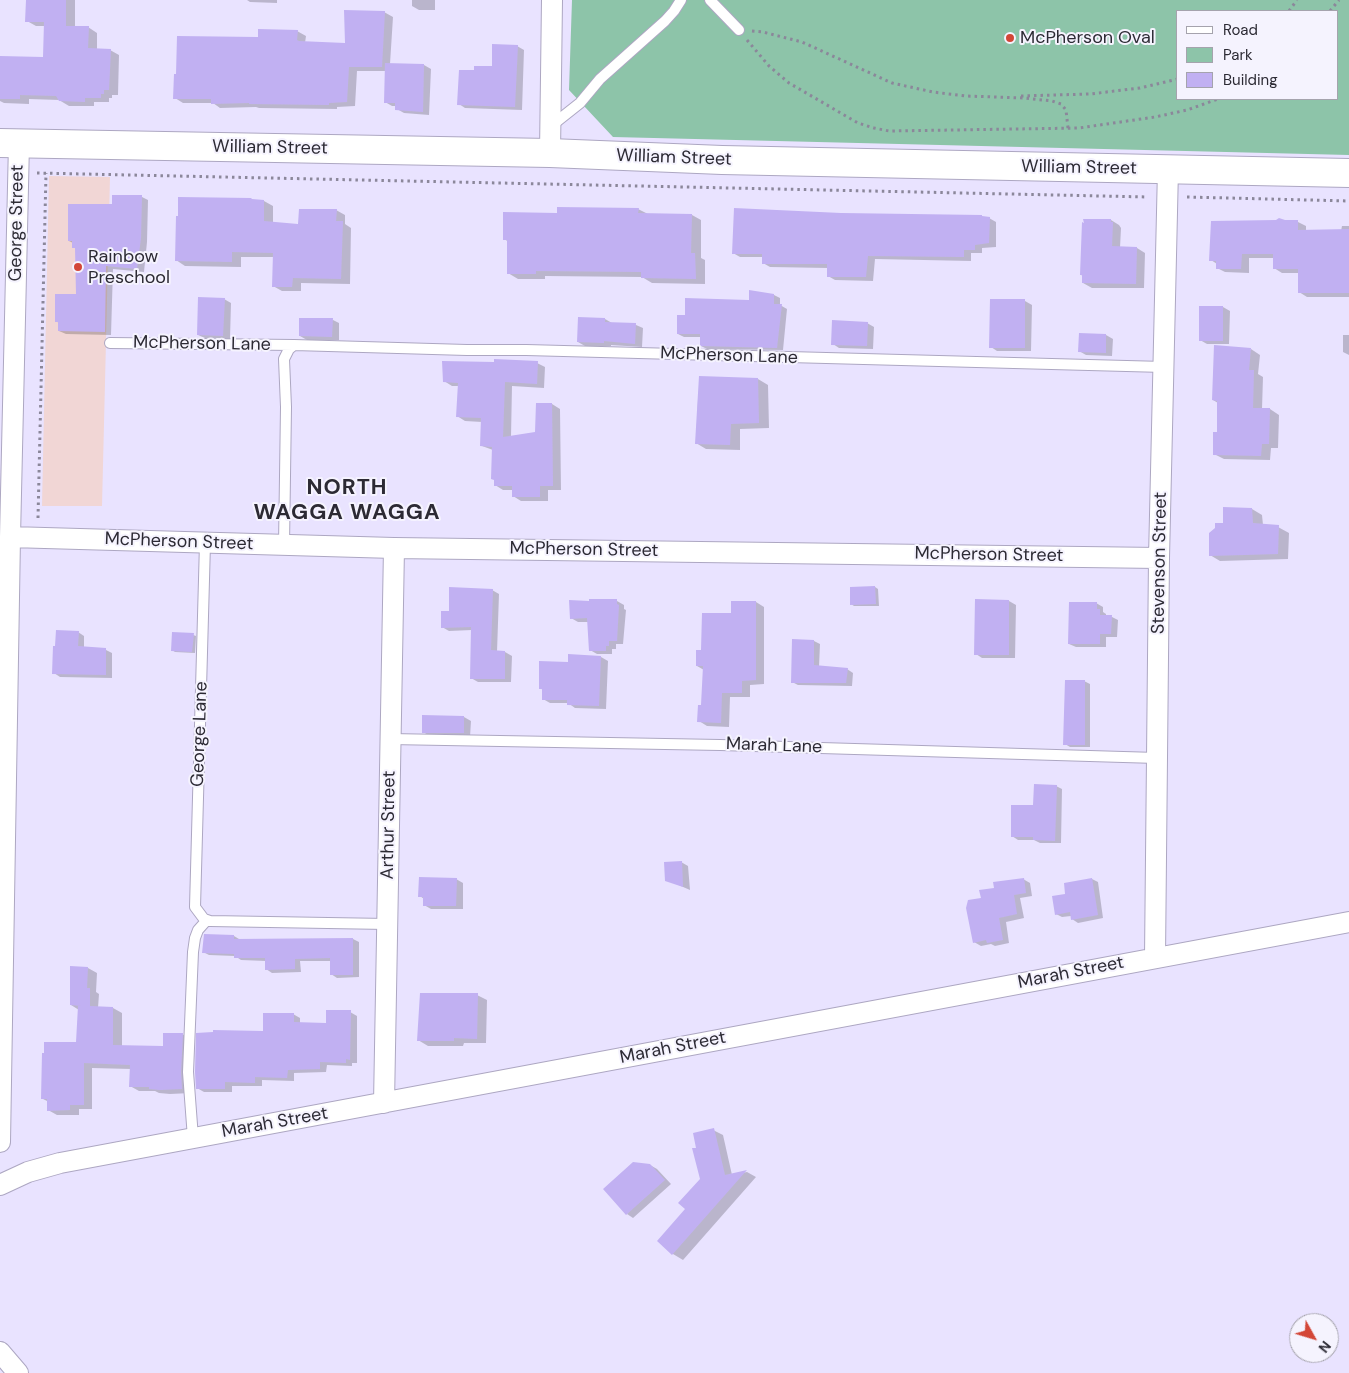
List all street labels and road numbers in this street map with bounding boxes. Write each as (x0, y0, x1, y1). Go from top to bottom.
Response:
street label: William Street (212, 136, 328, 160)
street label: William Street (616, 145, 732, 171)
street label: William Street (1021, 156, 1137, 180)
street label: George Street (5, 164, 29, 282)
street label: McPherson Lane (133, 332, 271, 356)
street label: McPherson Lane (660, 343, 798, 369)
street label: Stevenson Street (1148, 492, 1172, 634)
street label: McPherson Street (104, 529, 254, 555)
street label: McPherson Street (509, 538, 659, 562)
street label: McPherson Street (914, 543, 1064, 567)
street label: George Lane (187, 681, 213, 787)
street label: Marah Lane (725, 734, 823, 758)
street label: Arthur Street (377, 770, 401, 880)
street label: Marah Street (1016, 952, 1126, 994)
street label: Marah Street (618, 1027, 728, 1069)
street label: Marah Street (220, 1103, 330, 1143)

